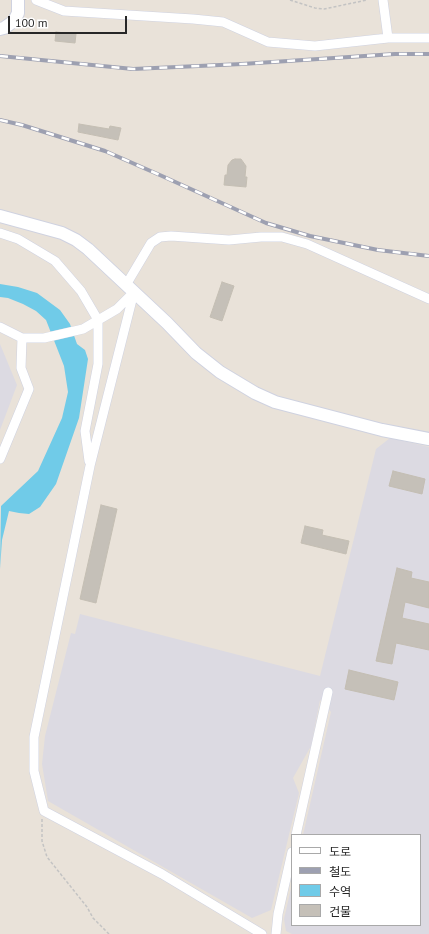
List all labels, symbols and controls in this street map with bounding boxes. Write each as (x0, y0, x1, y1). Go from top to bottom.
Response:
scale bar (10, 8, 129, 34)
text: 100 m (15, 15, 48, 30)
legend (291, 834, 421, 926)
text: 도로 (329, 844, 351, 859)
text: 철도 (329, 864, 351, 879)
text: 수역 (329, 884, 351, 899)
text: 건물 (329, 904, 351, 919)

